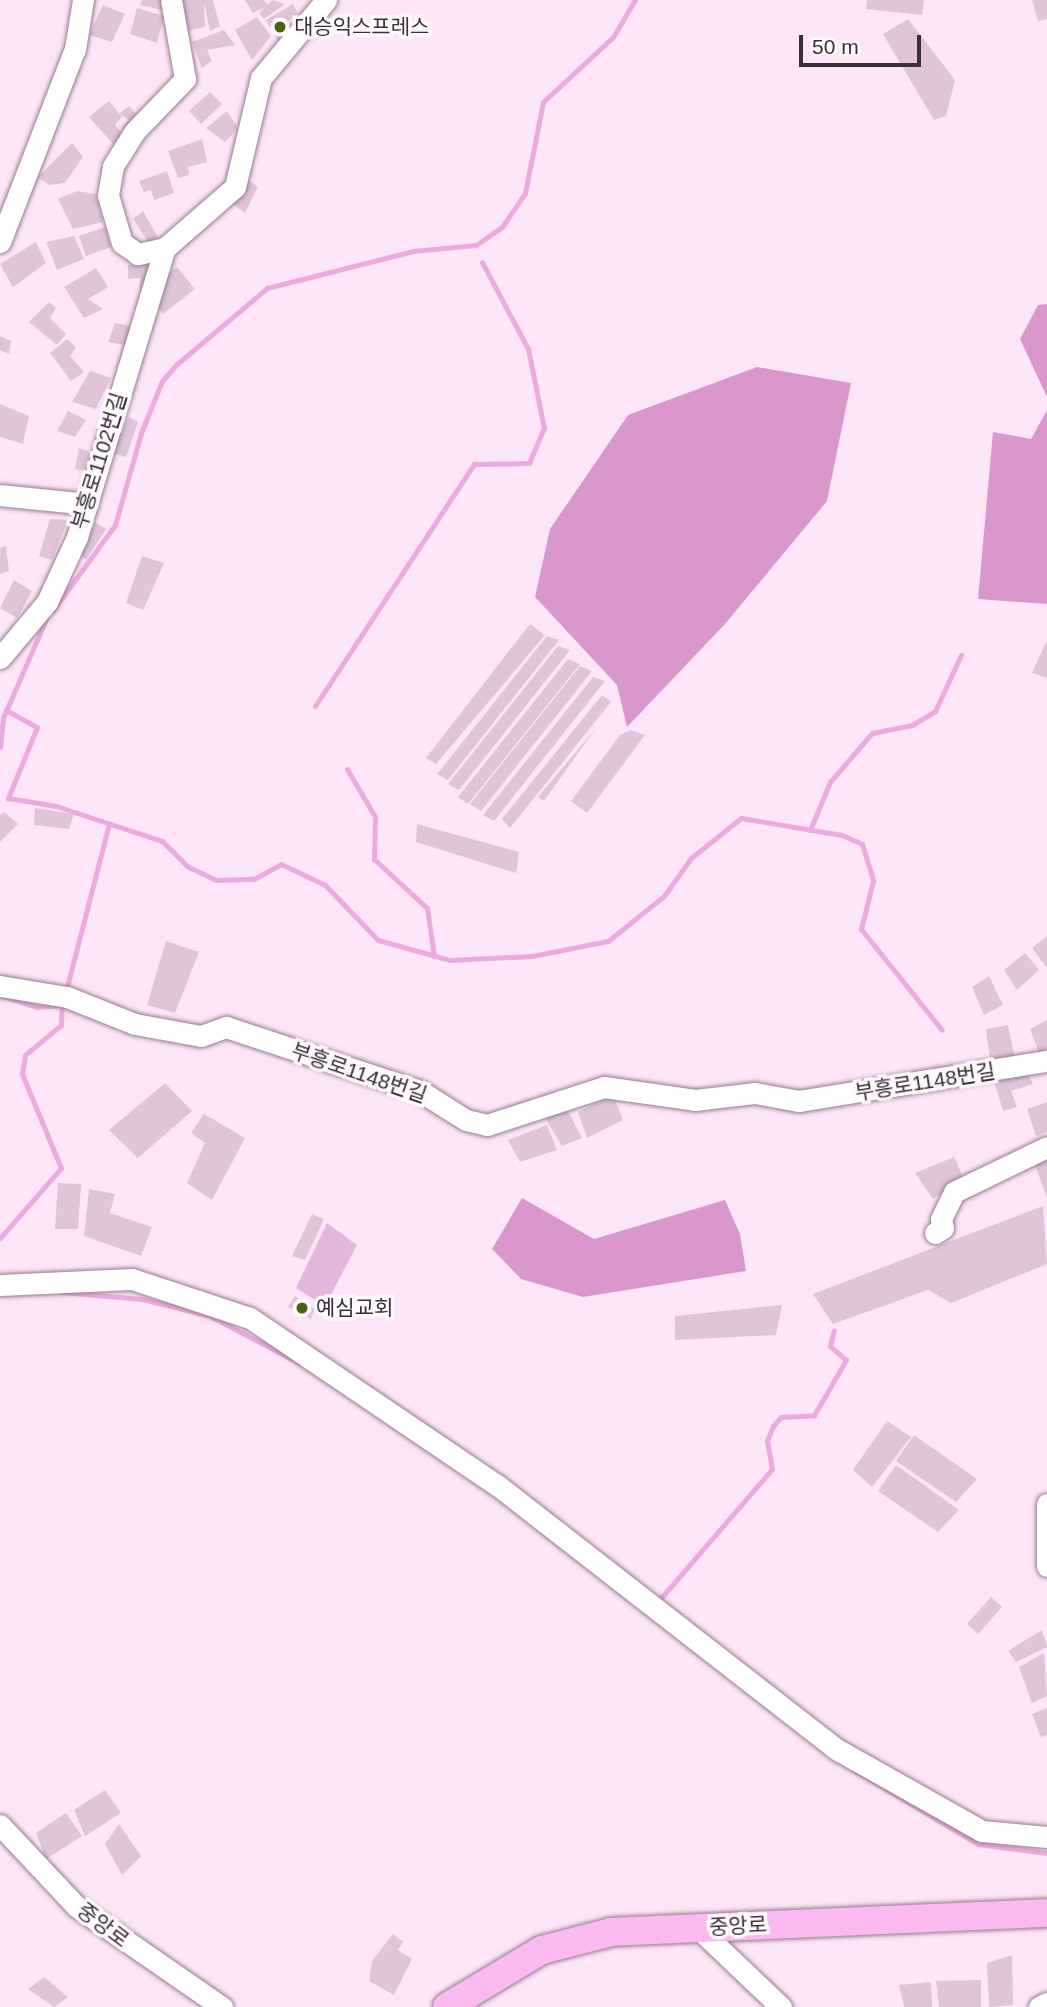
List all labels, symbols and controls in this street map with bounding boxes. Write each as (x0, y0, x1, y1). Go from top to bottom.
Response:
place label: 대승익스프레스 (294, 14, 429, 40)
marker: 대승익스프레스 (272, 19, 288, 35)
scale bar (802, 21, 925, 65)
text: 50 m (812, 35, 859, 58)
street label: 부흥로1102번길 (66, 390, 132, 532)
street label: 부흥로1148번길 (288, 1038, 430, 1108)
street label: 부흥로1148번길 (853, 1058, 997, 1106)
place label: 예심교회 (316, 1295, 393, 1321)
marker: 예심교회 (294, 1300, 310, 1316)
street label: 중앙로 (72, 1897, 134, 1953)
street label: 중앙로 (708, 1912, 768, 1940)

